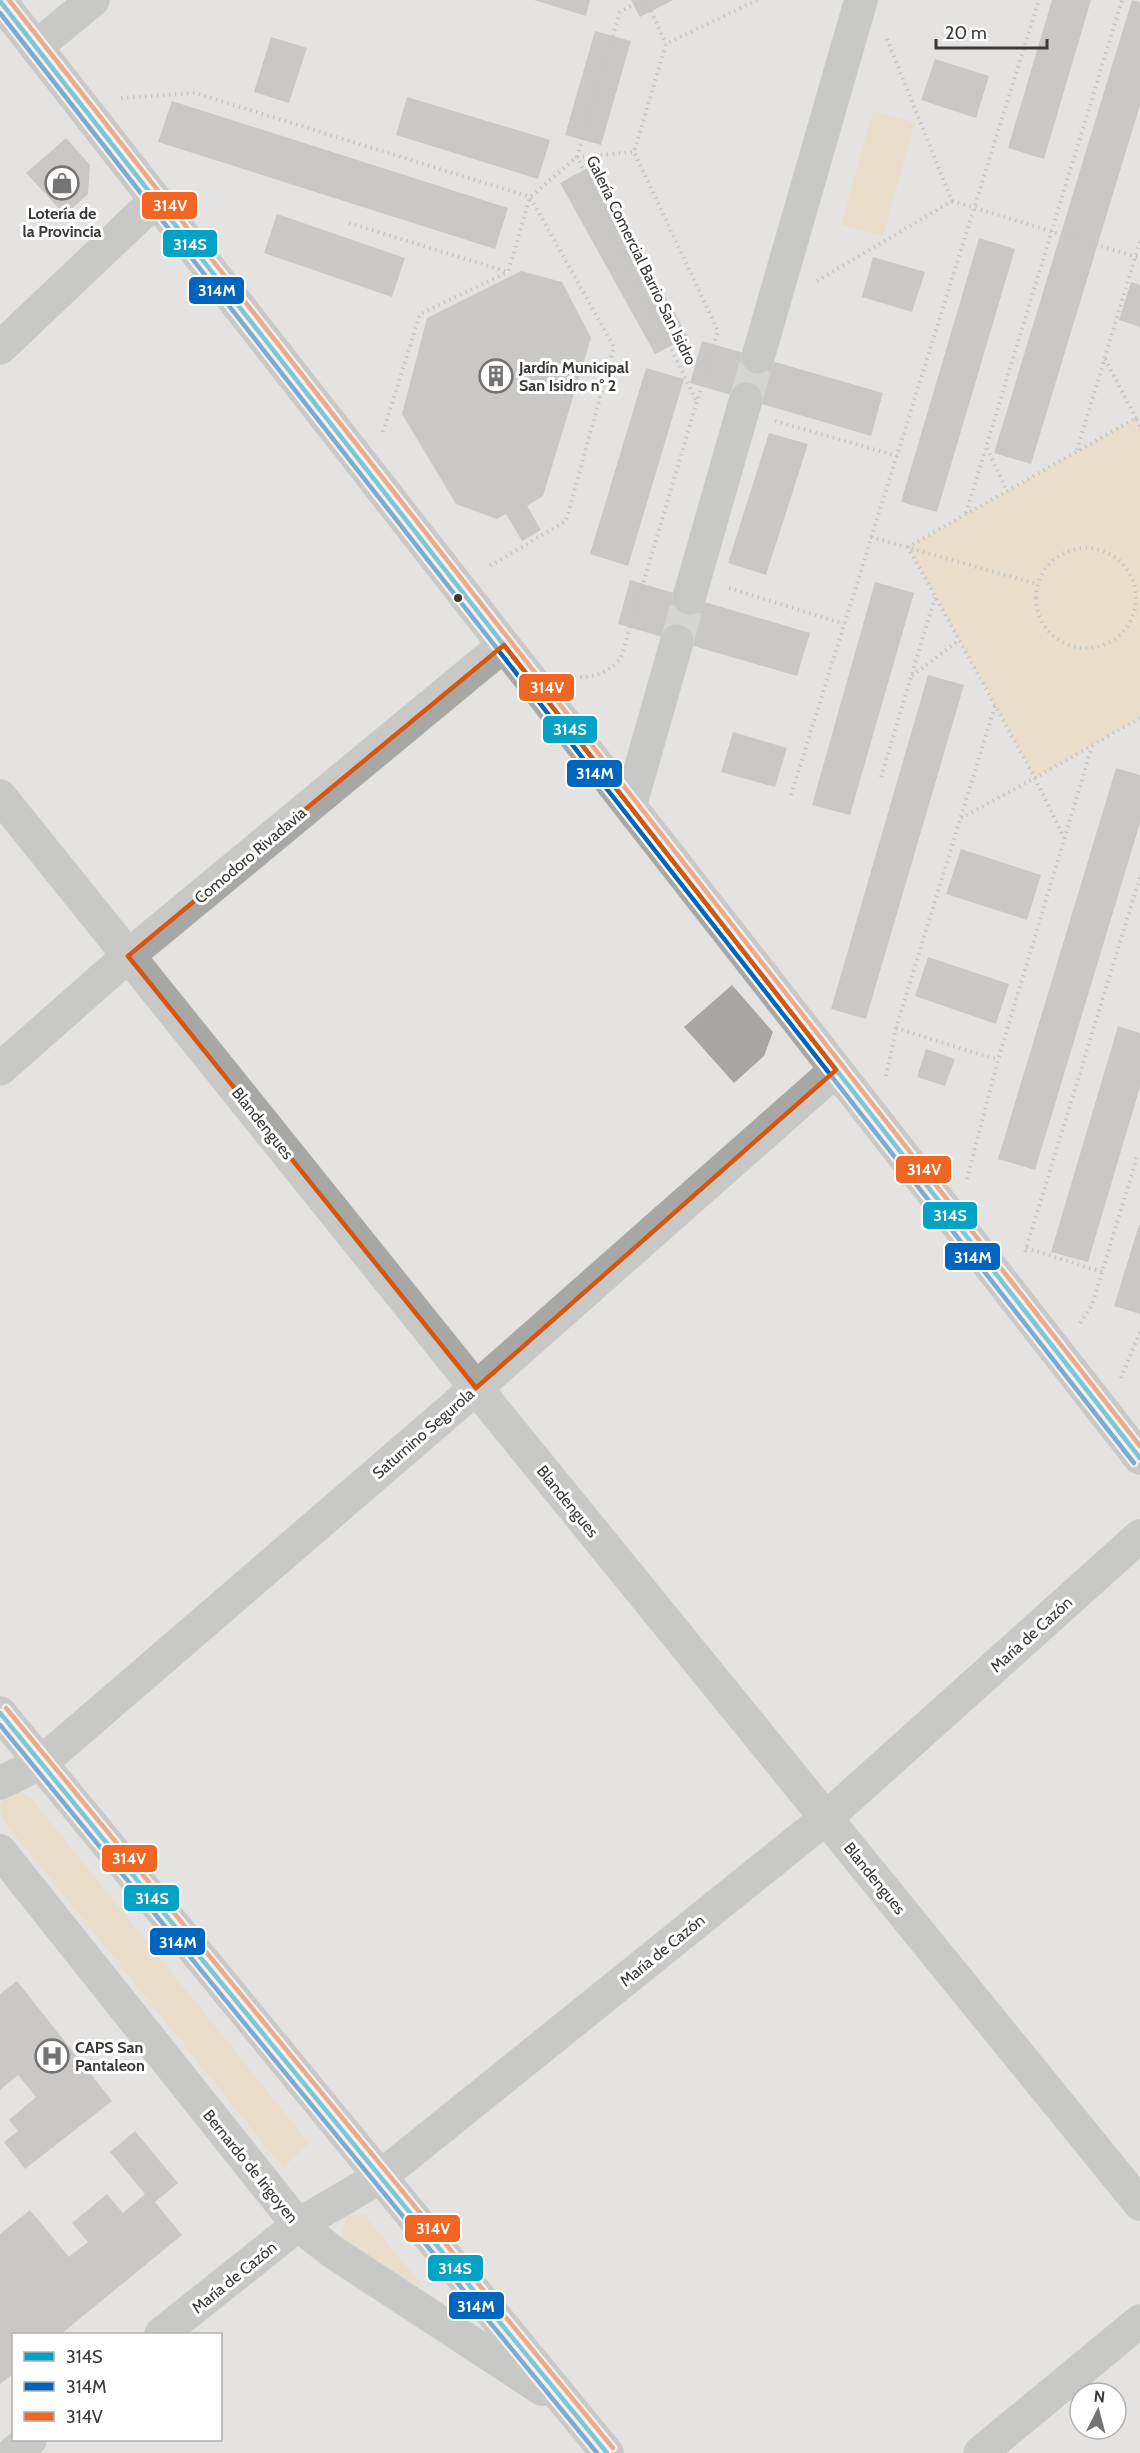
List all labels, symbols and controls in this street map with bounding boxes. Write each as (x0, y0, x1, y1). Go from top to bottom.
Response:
scale bar (936, 12, 1047, 50)
text: 20 m (945, 22, 987, 44)
street label: Galería Comercial Barrio San Isidro (583, 152, 701, 368)
shop icon: Lotería de la Provincia (44, 165, 80, 201)
line badge: 314V (141, 191, 198, 220)
text: 314V (153, 196, 187, 215)
place label: Lotería de la Provincia (23, 204, 102, 241)
line badge: 314S (162, 229, 218, 258)
text: 314S (173, 235, 207, 254)
line badge: 314M (188, 276, 245, 305)
text: 314M (198, 281, 236, 300)
building icon: Jardín Municipal San Isidro n° 2 (478, 358, 514, 394)
place label: Jardín Municipal San Isidro n° 2 (518, 358, 629, 395)
unlabelled marker (452, 592, 464, 604)
line badge: 314V (518, 673, 575, 702)
text: 314V (530, 678, 564, 697)
line badge: 314S (542, 715, 598, 744)
text: 314S (553, 720, 587, 739)
line badge: 314M (566, 759, 623, 788)
text: 314M (576, 764, 614, 783)
street label: Comodoro Rivadavia (191, 803, 310, 908)
street label: Blandengues (228, 1084, 298, 1163)
line badge: 314V (895, 1155, 952, 1184)
text: 314V (907, 1160, 941, 1179)
line badge: 314S (922, 1201, 978, 1230)
text: 314S (933, 1206, 967, 1225)
line badge: 314M (944, 1242, 1001, 1271)
text: 314M (954, 1248, 992, 1267)
street label: Saturnino Segurola (369, 1384, 478, 1483)
street label: Blandengues (533, 1462, 603, 1541)
street label: María de Cazón (986, 1593, 1076, 1676)
street label: Blandengues (840, 1839, 910, 1918)
line badge: 314V (101, 1844, 158, 1873)
text: 314V (112, 1849, 146, 1868)
line badge: 314S (123, 1884, 180, 1912)
text: 314S (135, 1889, 169, 1908)
street label: María de Cazón (616, 1910, 709, 1990)
line badge: 314M (149, 1927, 206, 1956)
text: 314M (159, 1933, 197, 1952)
hospital icon: CAPS San Pantaleon (34, 2038, 70, 2074)
place label: CAPS San Pantaleon (75, 2038, 145, 2075)
street label: Bernardo de Irigoyen (199, 2106, 302, 2227)
line badge: 314V (404, 2214, 461, 2243)
text: 314V (416, 2219, 450, 2238)
street label: María de Cazón (188, 2237, 281, 2317)
line badge: 314S (427, 2254, 484, 2282)
text: 314S (438, 2259, 472, 2278)
line badge: 314M (448, 2291, 505, 2320)
text: 314M (457, 2297, 495, 2316)
legend (12, 2333, 222, 2441)
text: 314S (66, 2346, 103, 2368)
text: 314M (66, 2376, 107, 2398)
north arrow (1068, 2381, 1128, 2441)
text: N (1093, 2387, 1106, 2407)
text: 314V (66, 2406, 103, 2428)

